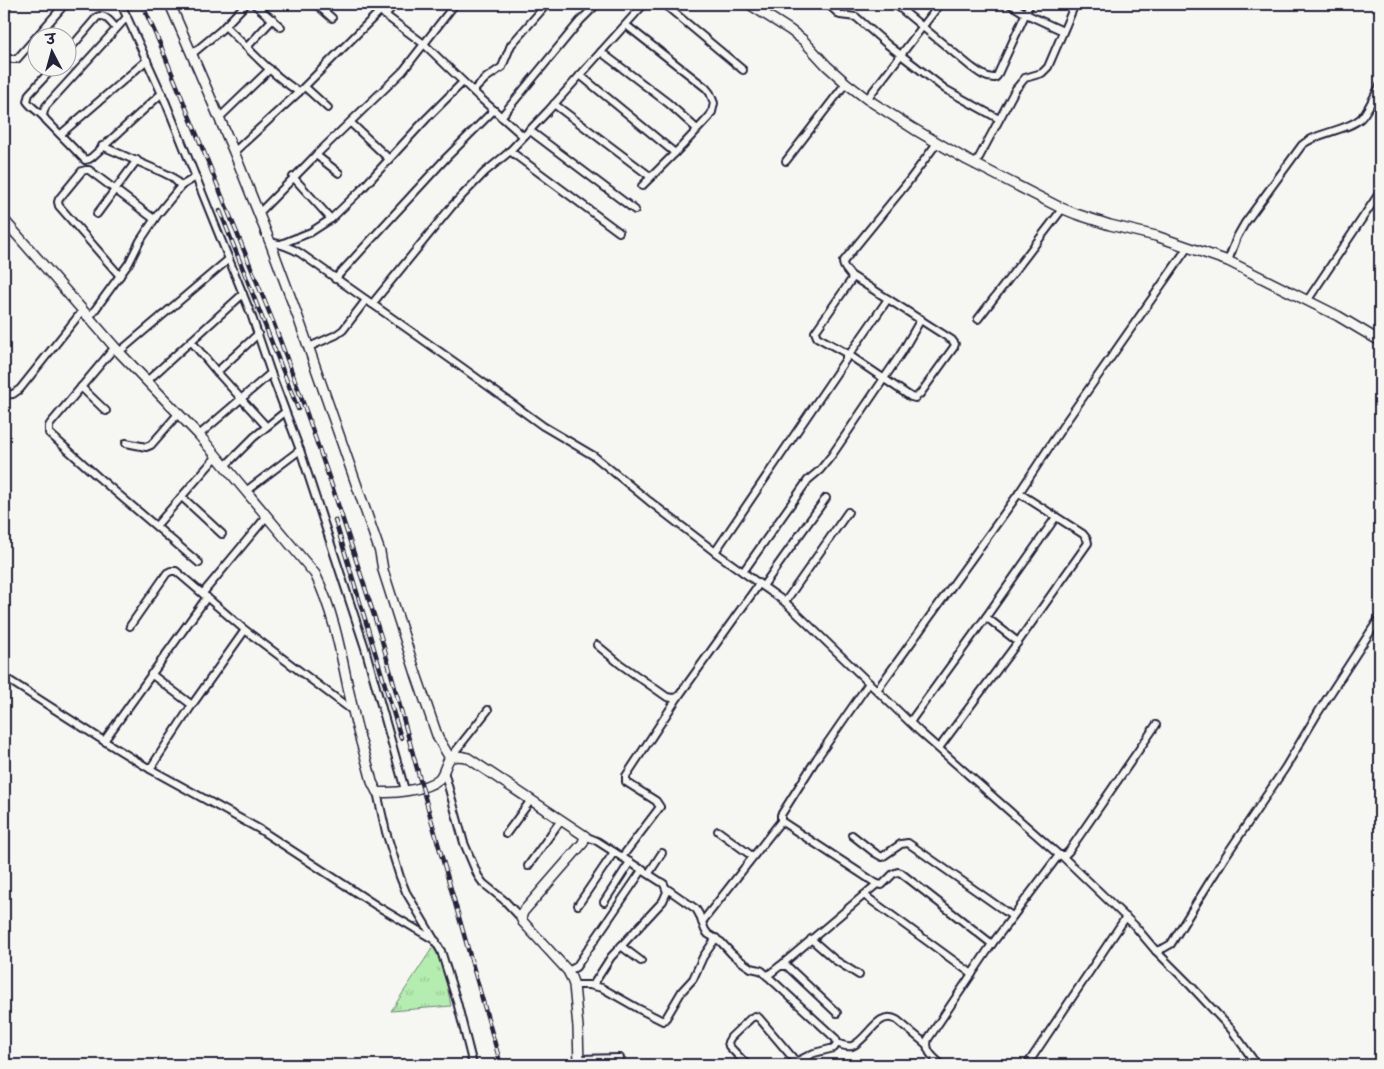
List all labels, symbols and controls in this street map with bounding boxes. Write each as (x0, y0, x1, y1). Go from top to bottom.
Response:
text: उ (43, 26, 58, 53)
north arrow (28, 28, 78, 78)

